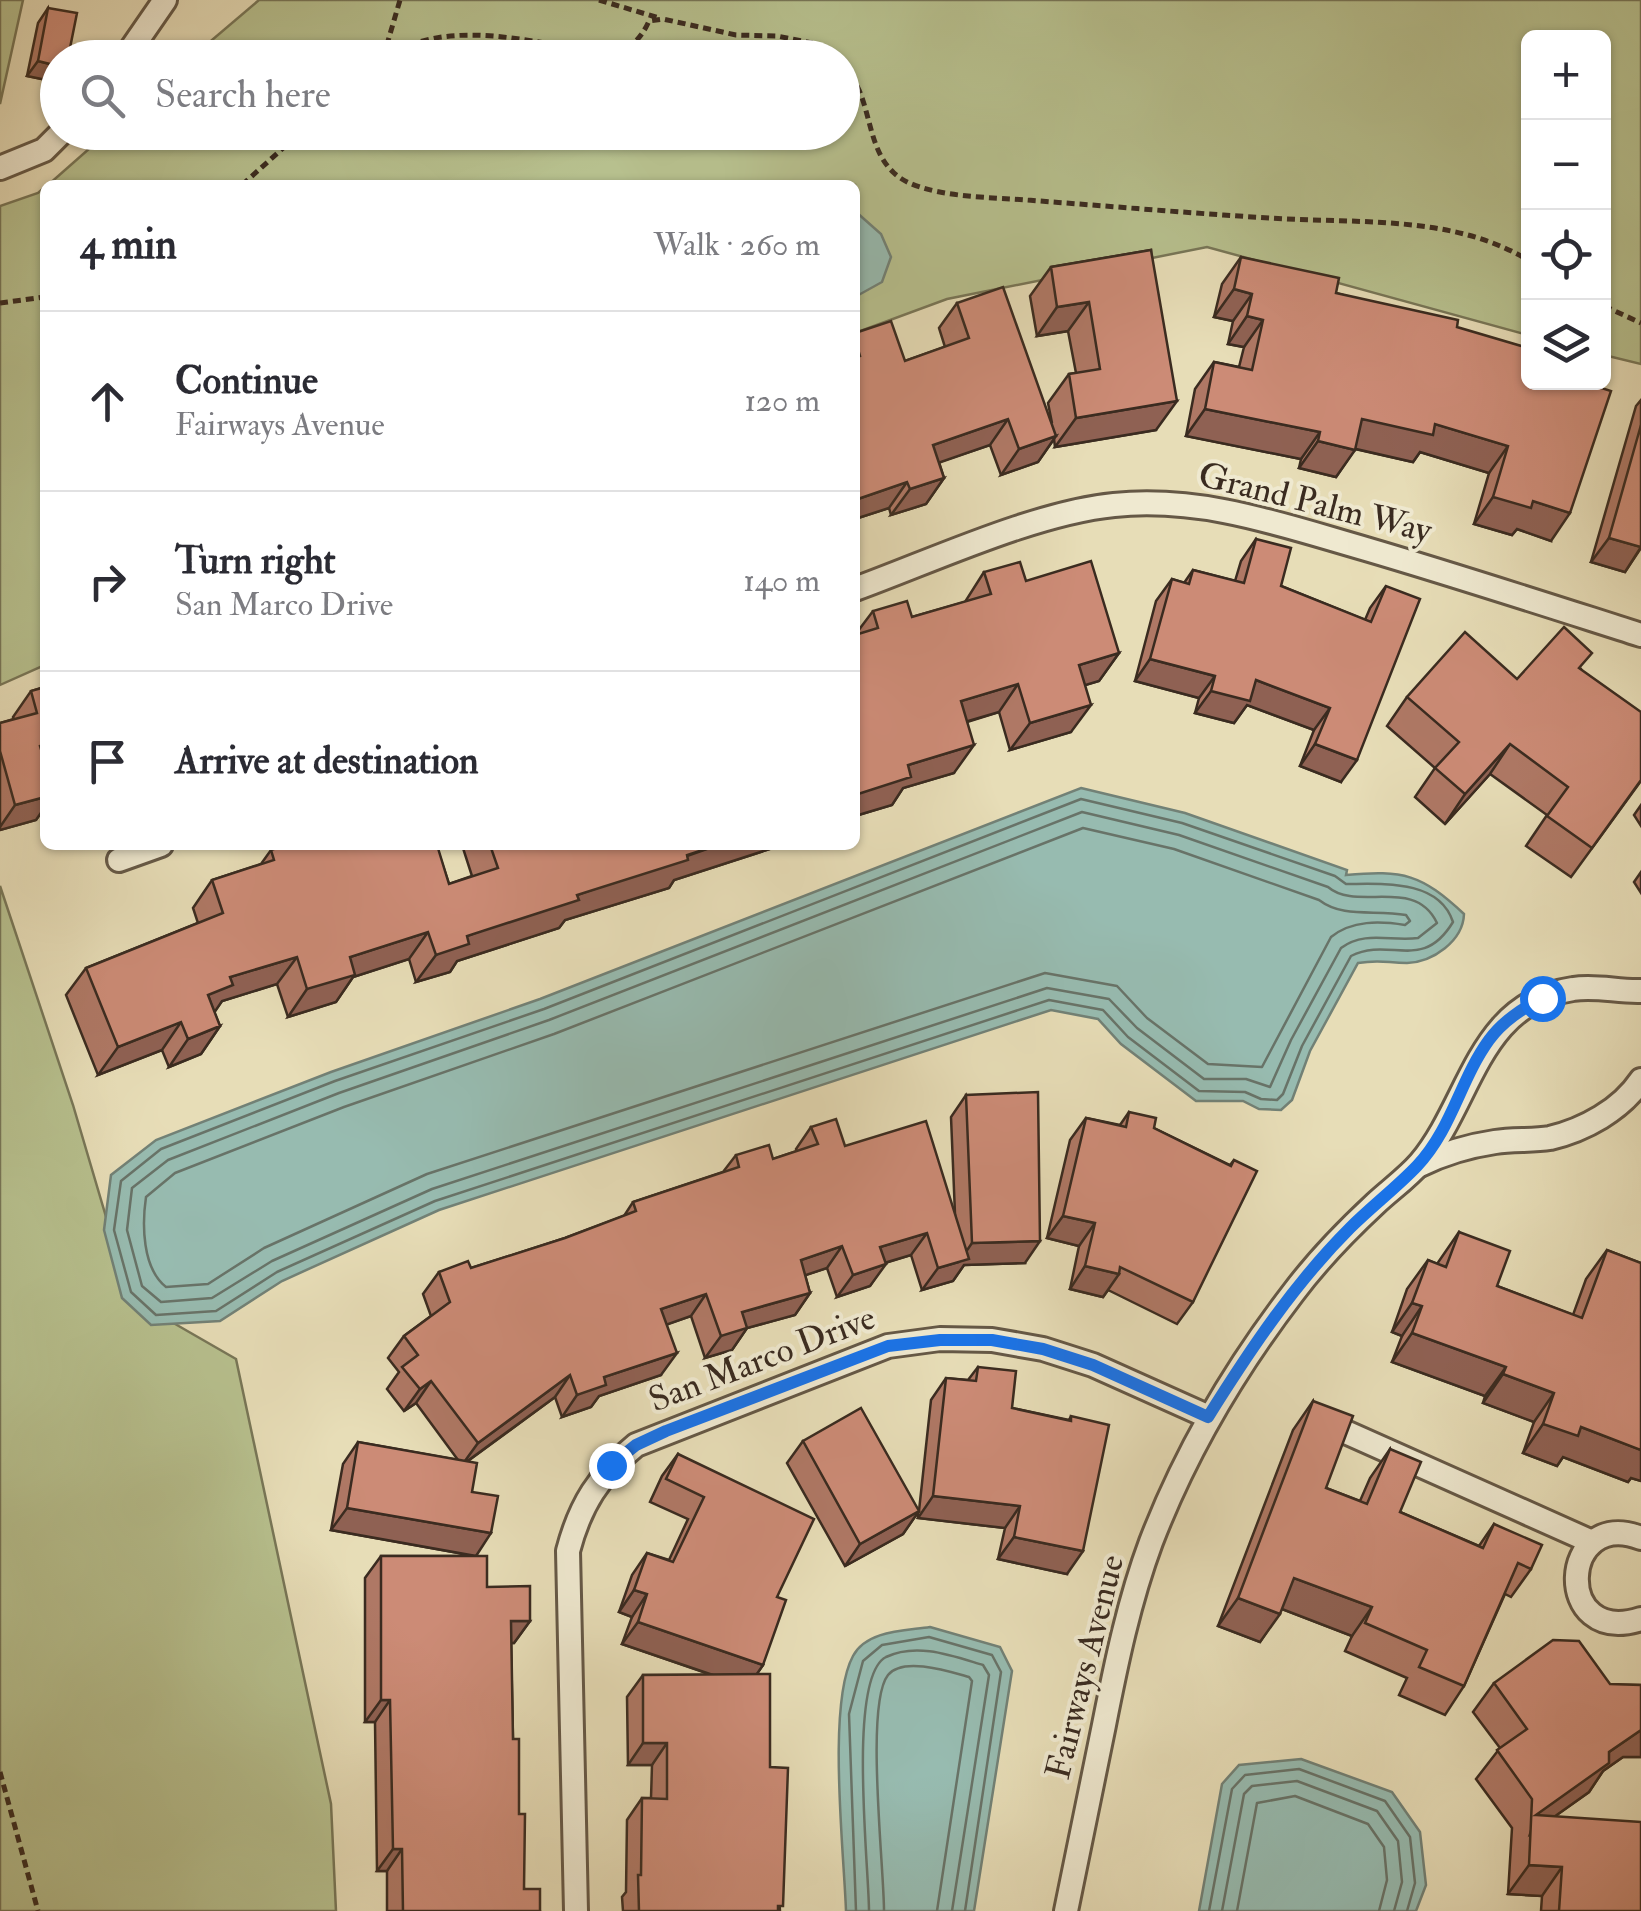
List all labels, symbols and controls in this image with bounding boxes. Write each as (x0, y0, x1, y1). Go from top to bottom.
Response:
map controls (1521, 30, 1611, 390)
button: + (1521, 30, 1611, 120)
search box (40, 40, 860, 150)
icon: search (75, 68, 130, 123)
text: Search here (155, 71, 331, 119)
button: − (1521, 120, 1611, 210)
button: locate (1521, 210, 1611, 300)
text: 4 min (80, 219, 177, 271)
text: Walk · 260 m (654, 225, 820, 265)
button: layers (1521, 300, 1611, 390)
text: Continue (175, 357, 318, 405)
icon: ahead (80, 374, 135, 429)
text: 120 m (744, 381, 820, 421)
text: Fairways Avenue (175, 405, 385, 445)
street label: Grand Palm Way (1194, 453, 1437, 553)
text: Turn right (175, 537, 336, 585)
icon: right (80, 554, 135, 609)
text: 140 m (743, 561, 820, 601)
text: San Marco Drive (175, 585, 393, 625)
icon: arrive (80, 734, 135, 789)
text: Arrive at destination (175, 737, 479, 785)
route start (1520, 976, 1566, 1022)
street label: San Marco Drive (643, 1296, 881, 1422)
route end (589, 1443, 635, 1489)
street label: Fairways Avenue (1036, 1550, 1134, 1784)

